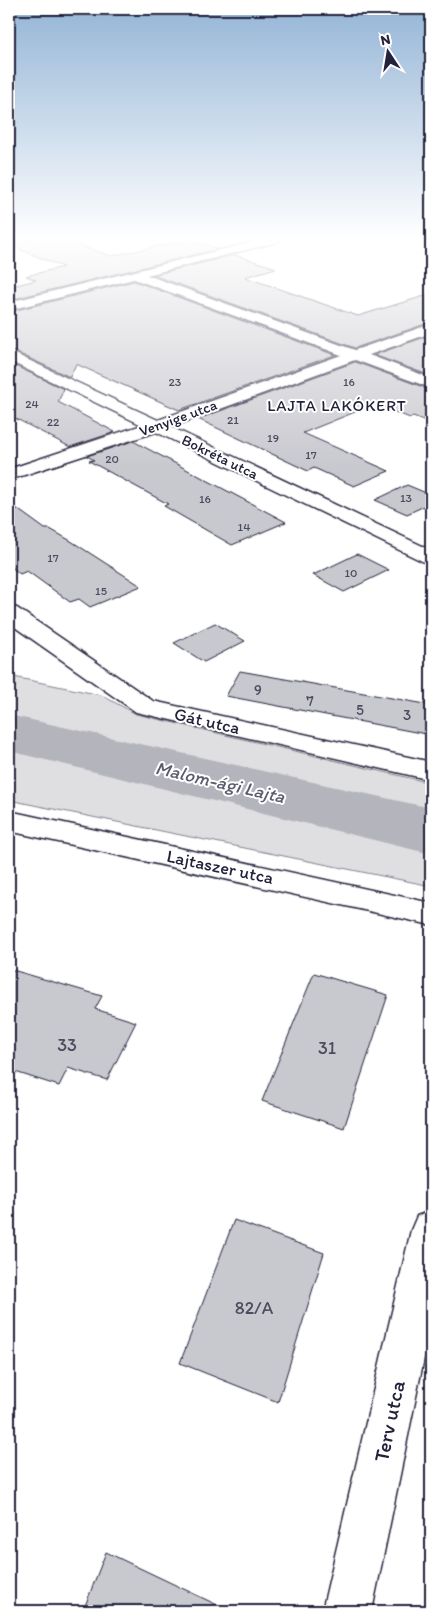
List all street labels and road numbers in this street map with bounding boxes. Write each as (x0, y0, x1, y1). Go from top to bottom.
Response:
street label: Venyige utca (137, 395, 220, 440)
street label: Bokréta utca (179, 431, 261, 483)
street label: Gát utca (172, 703, 242, 739)
street label: Lajtaszer utca (165, 845, 275, 889)
street label: Terv utca (368, 1378, 410, 1464)

